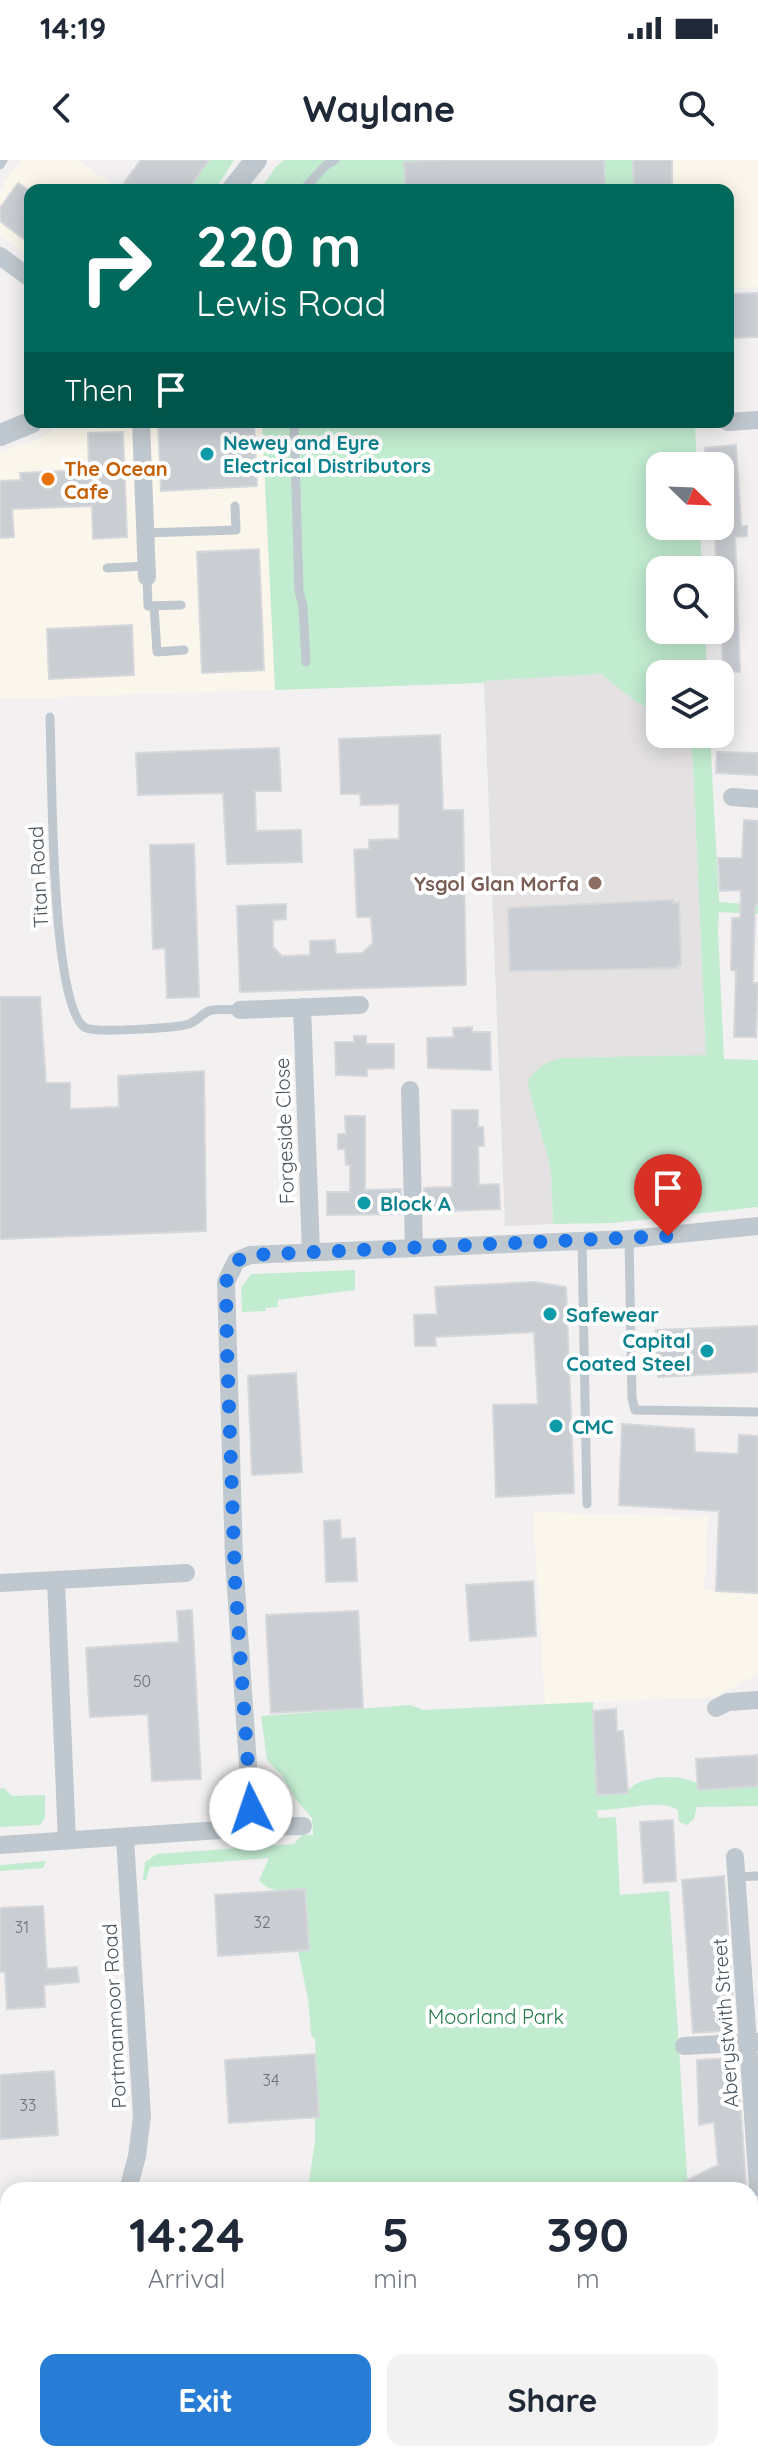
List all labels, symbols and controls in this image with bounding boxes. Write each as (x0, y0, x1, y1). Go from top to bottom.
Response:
text: 14:19 (40, 9, 106, 47)
icon: back (40, 86, 84, 130)
text: Waylane (303, 86, 455, 131)
icon: search (674, 86, 718, 130)
text: 220 m (196, 211, 361, 281)
icon: right (64, 216, 168, 320)
text: Lewis Road (196, 280, 386, 325)
icon: arrive (149, 368, 193, 412)
text: Then (64, 371, 133, 409)
place label: Newey and Eyre Electrical Distributors (223, 430, 431, 478)
marker: Newey and Eyre Electrical Distributors (198, 445, 216, 463)
north arrow (646, 452, 734, 540)
map controls (646, 452, 734, 748)
place label: The Ocean Cafe (64, 456, 168, 504)
marker: The Ocean Cafe (39, 470, 57, 488)
button: search (646, 556, 734, 644)
button: layers (646, 660, 734, 748)
street label: Titan Road (23, 825, 53, 929)
place label: Ysgol Glan Morfa (414, 871, 579, 896)
marker: Ysgol Glan Morfa (586, 874, 604, 892)
street label: Forgeside Close (269, 1057, 299, 1205)
pin (634, 1154, 702, 1236)
icon: arrive (646, 1166, 690, 1210)
place label: Block A (380, 1191, 451, 1216)
marker: Block A (355, 1194, 373, 1212)
place label: Safewear (566, 1302, 659, 1327)
marker: Safewear (541, 1305, 559, 1323)
place label: Capital Coated Steel (566, 1328, 691, 1376)
marker: Capital Coated Steel (698, 1342, 716, 1360)
place label: CMC (572, 1414, 614, 1439)
marker: CMC (547, 1417, 565, 1435)
house number: 50 (133, 1671, 151, 1691)
position arrow (209, 1767, 293, 1851)
house number: 32 (253, 1912, 271, 1932)
house number: 31 (15, 1917, 29, 1937)
street label: Portmanmoor Road (97, 1923, 131, 2109)
street label: Aberystwith Street (707, 1937, 743, 2109)
park label: Moorland Park (428, 2004, 564, 2029)
house number: 34 (263, 2070, 279, 2090)
house number: 33 (20, 2095, 36, 2115)
text: 14:24 (129, 2204, 244, 2264)
text: 5 (382, 2204, 409, 2264)
text: 390 (547, 2204, 629, 2264)
text: Arrival (148, 2262, 226, 2295)
text: min (373, 2262, 418, 2295)
text: m (576, 2262, 600, 2295)
button: Exit (40, 2354, 371, 2446)
button: Share (387, 2354, 718, 2446)

